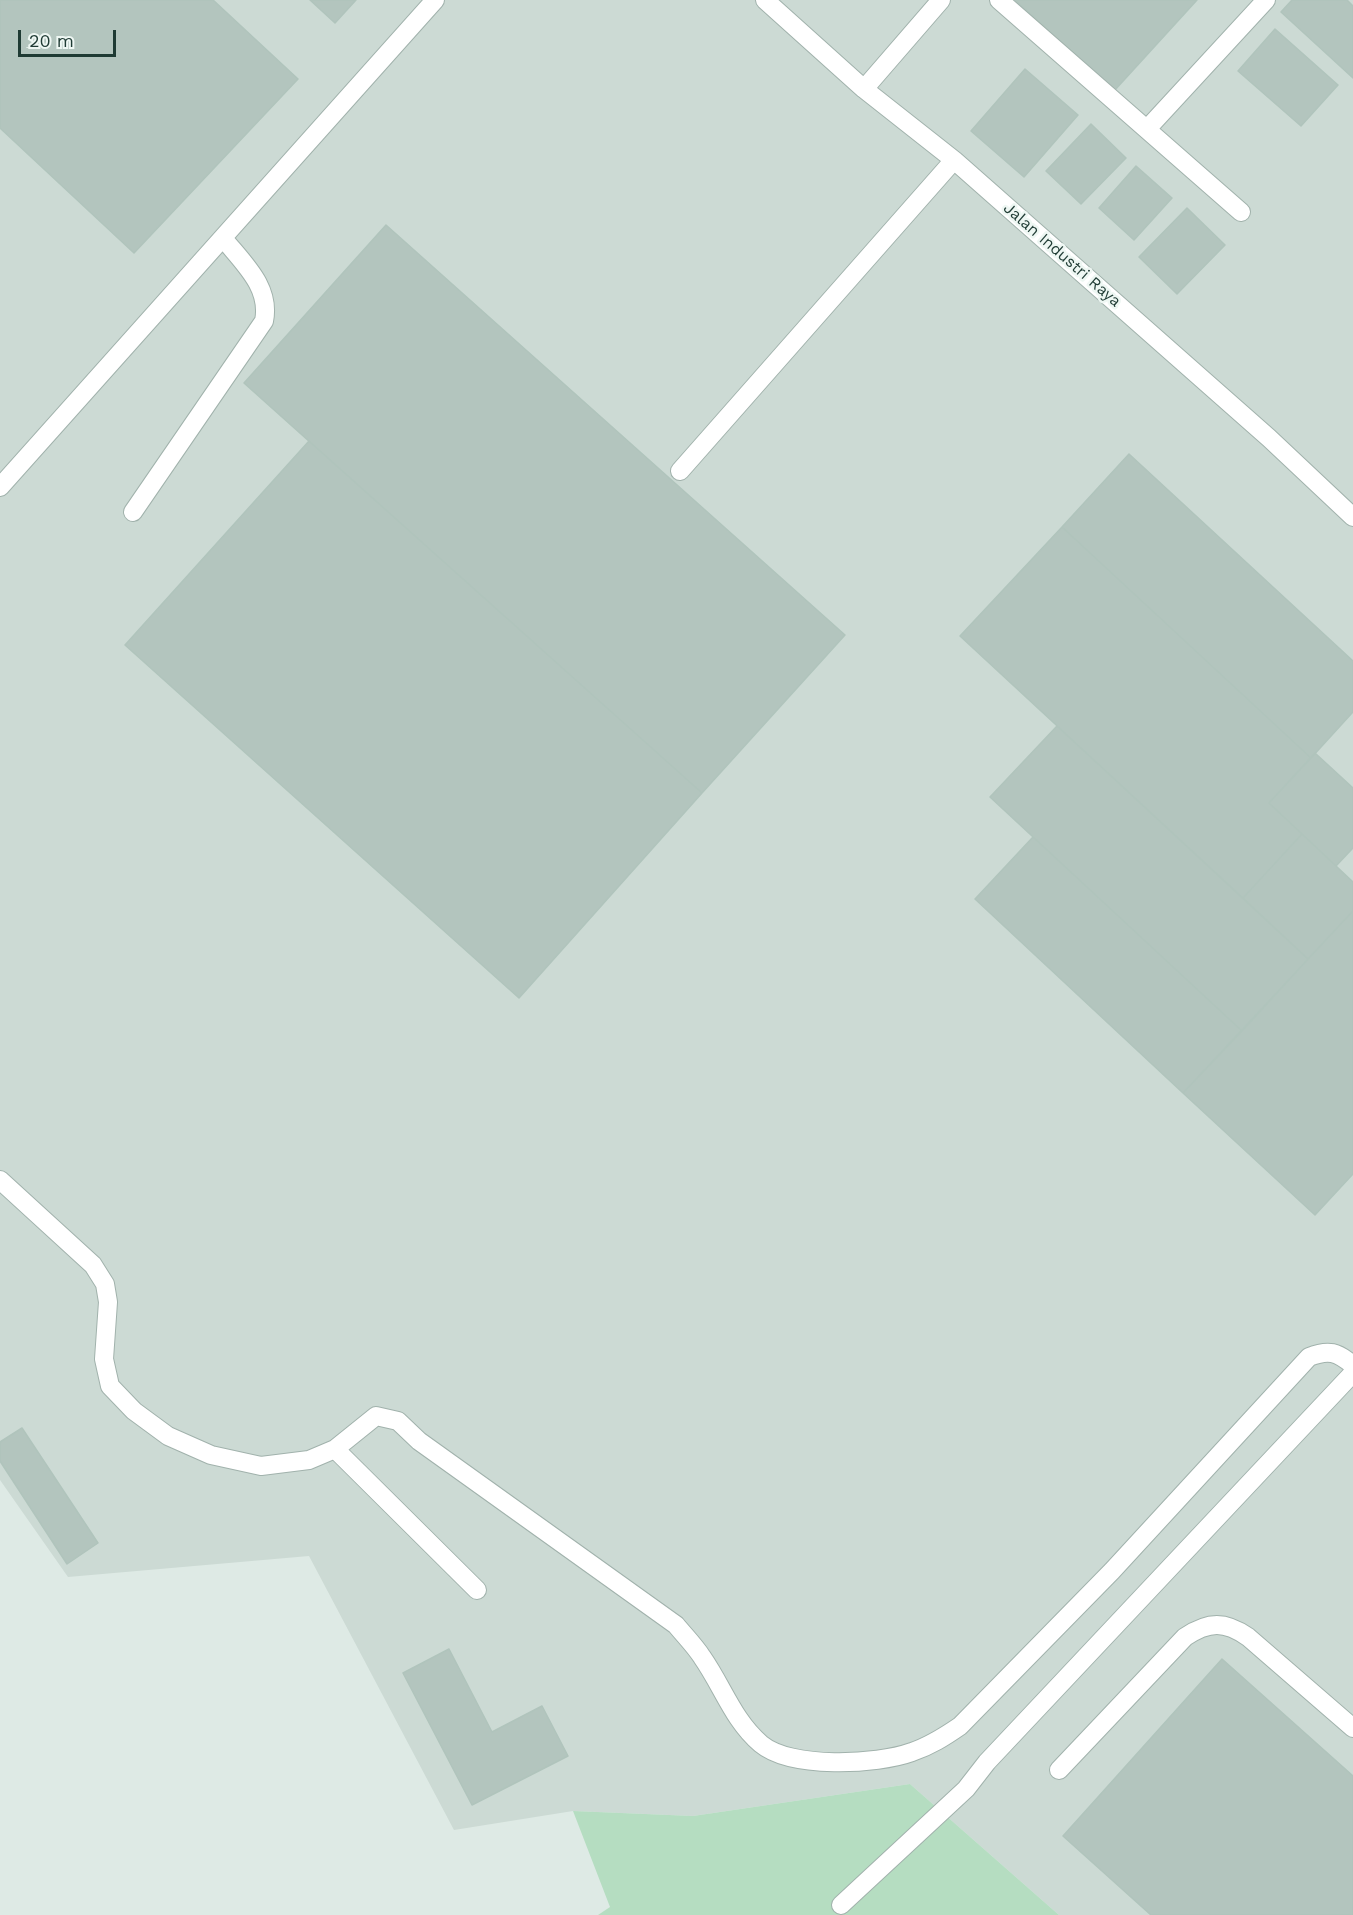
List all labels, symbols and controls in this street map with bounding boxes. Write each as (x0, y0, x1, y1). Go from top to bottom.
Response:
scale bar (21, 18, 118, 56)
text: 20 m (29, 30, 74, 51)
street label: Jalan Industri Raya (999, 199, 1125, 311)

